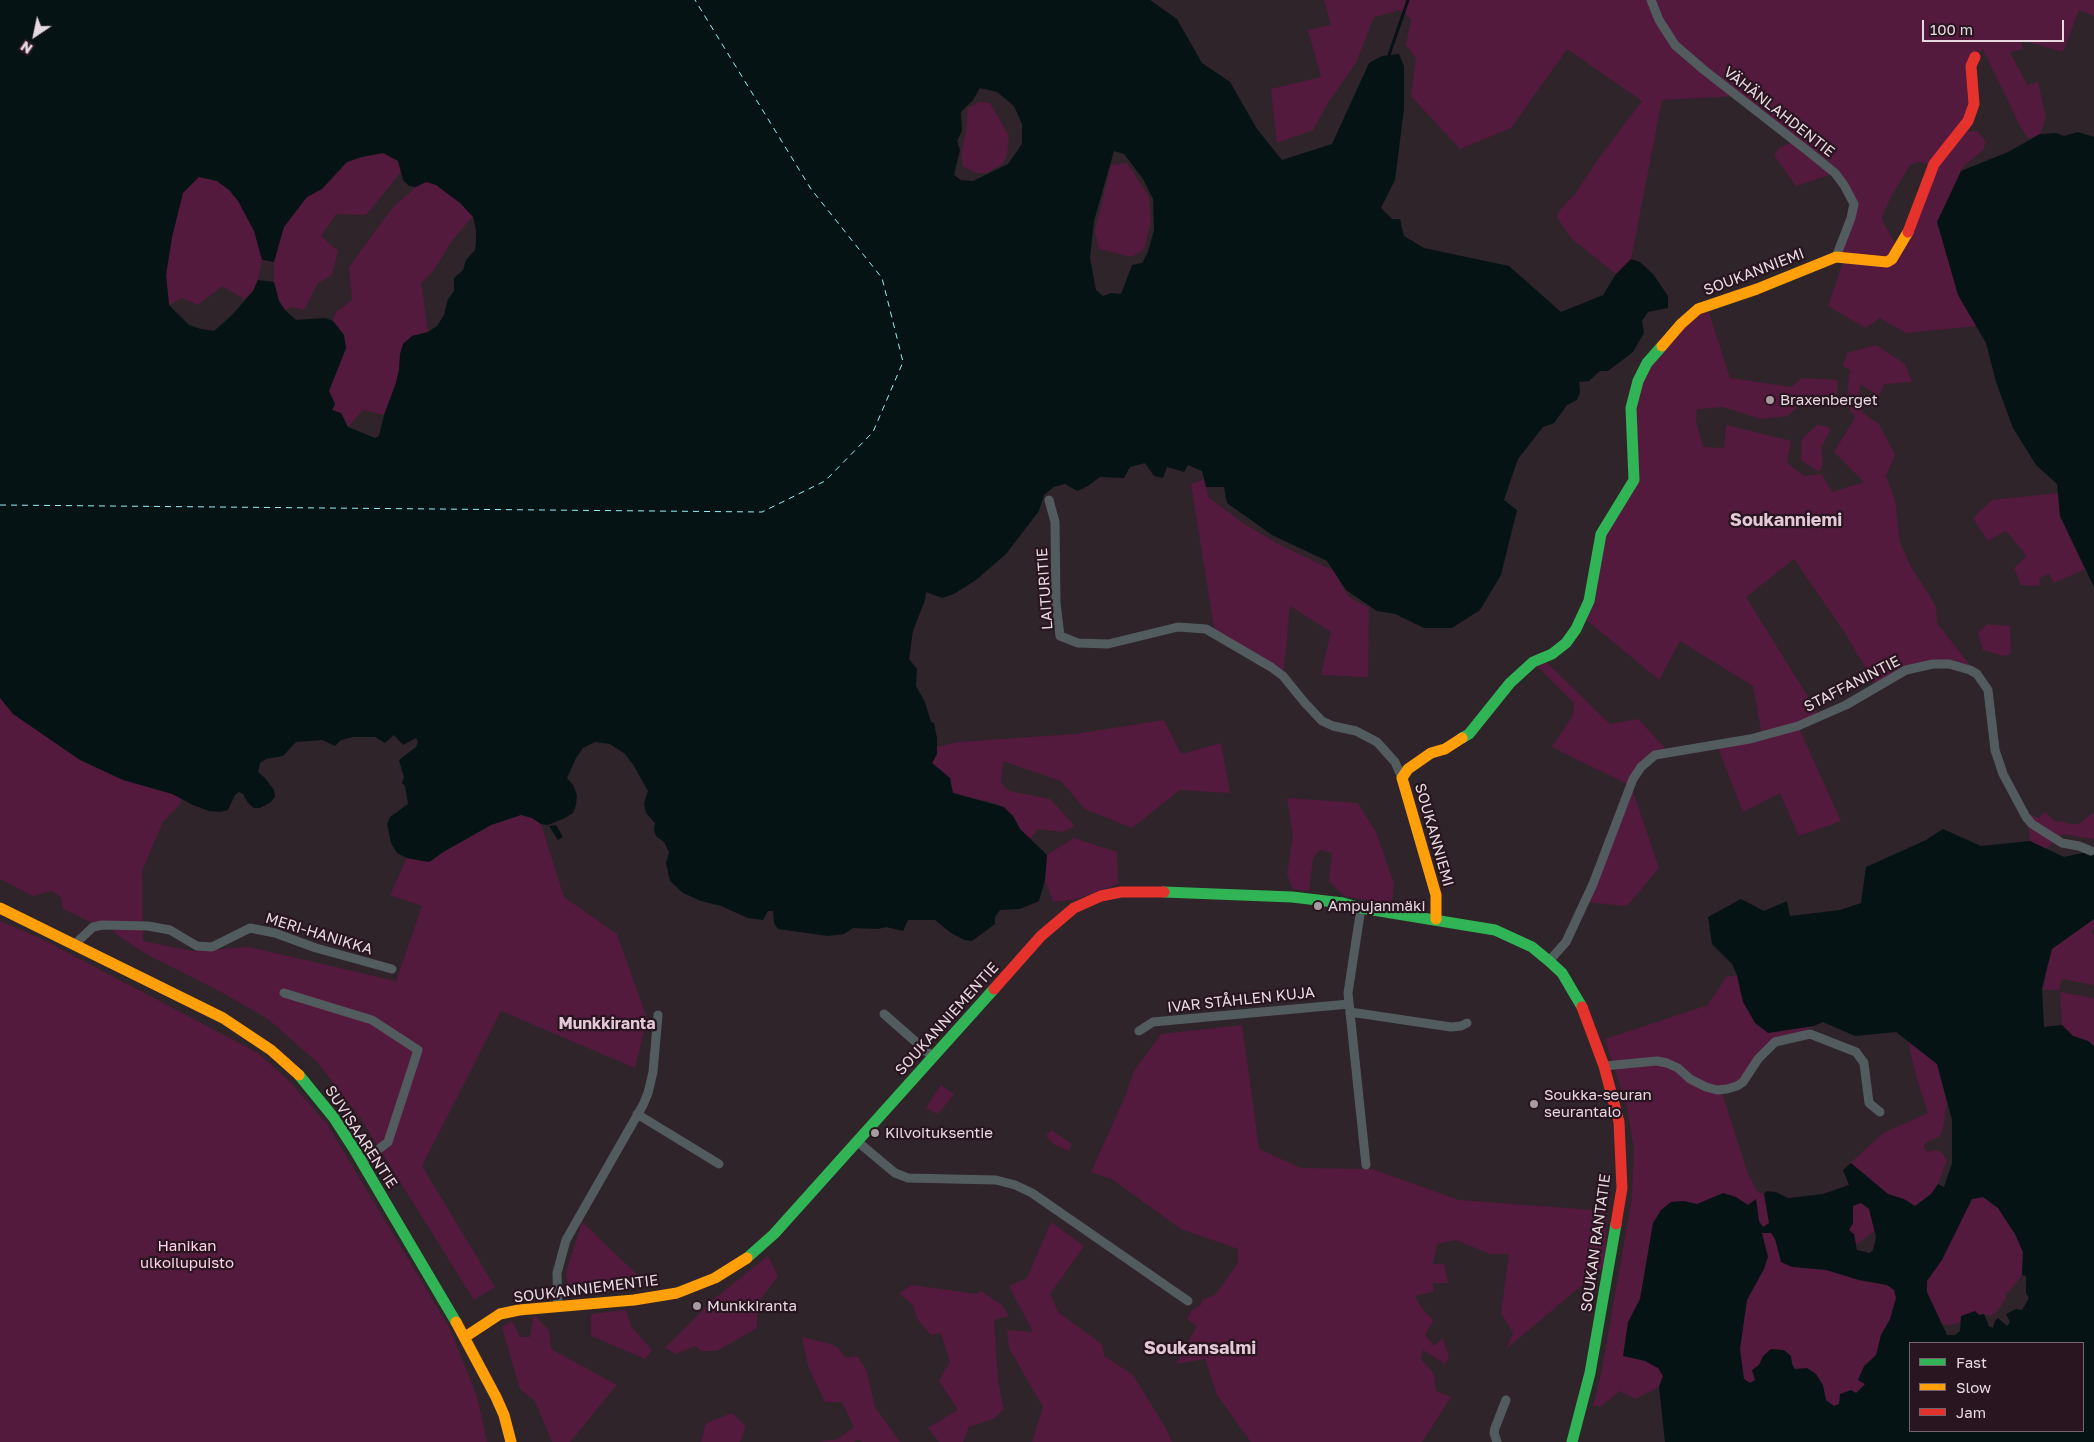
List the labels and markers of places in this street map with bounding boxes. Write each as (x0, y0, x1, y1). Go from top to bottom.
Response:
place label: Braxenberget (1780, 391, 1878, 409)
marker: Braxenberget (1764, 394, 1776, 406)
place label: Ampujanmäki (1328, 897, 1426, 915)
marker: Ampujanmäki (1312, 900, 1324, 912)
place label: Soukka-seuran seurantalo (1544, 1086, 1652, 1121)
marker: Soukka-seuran seurantalo (1528, 1098, 1540, 1110)
place label: Kilvoituksentie (885, 1124, 993, 1142)
marker: Kilvoituksentie (869, 1127, 881, 1139)
place label: Munkkiranta (707, 1297, 797, 1315)
marker: Munkkiranta (691, 1300, 703, 1312)

